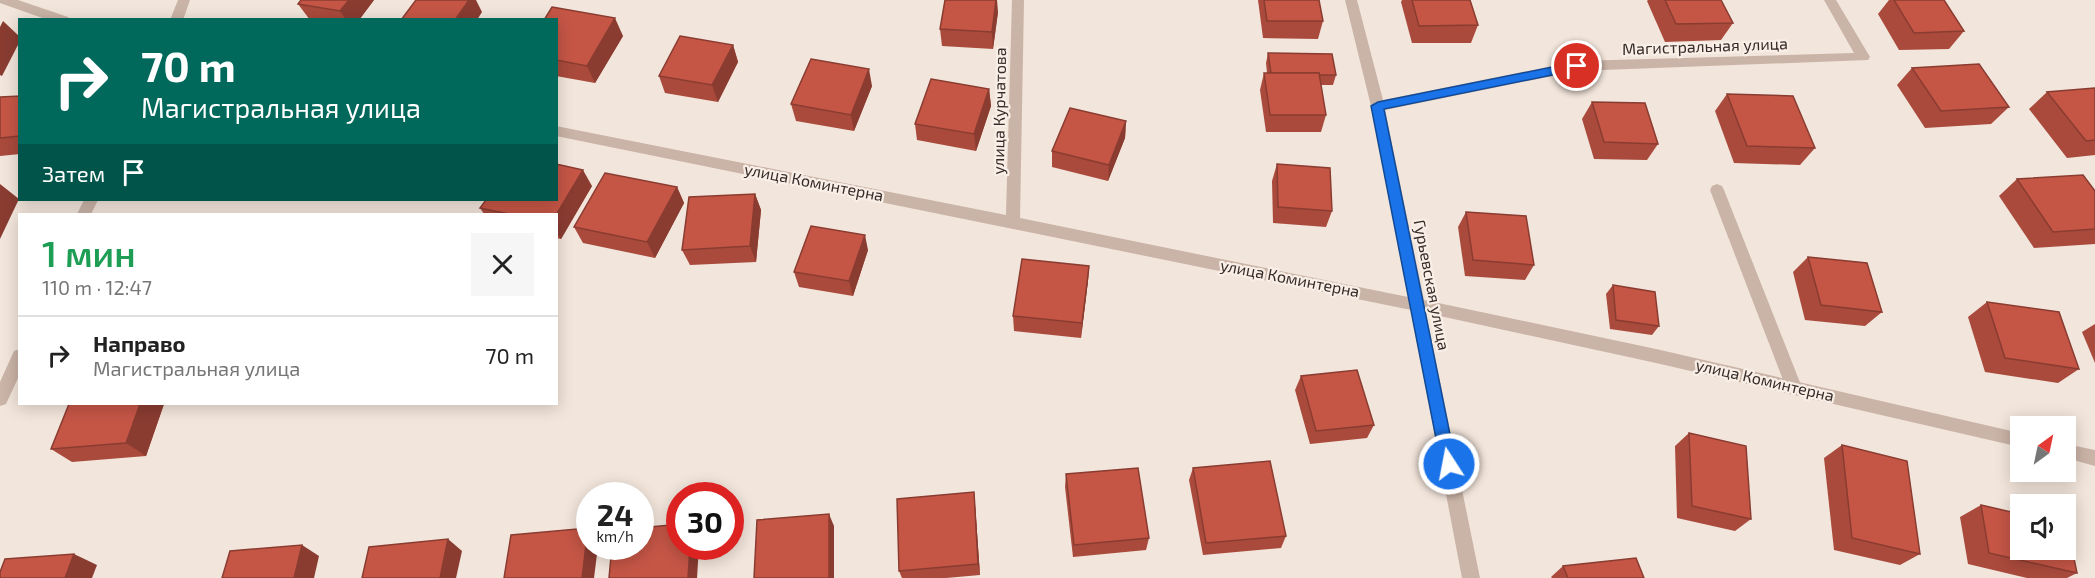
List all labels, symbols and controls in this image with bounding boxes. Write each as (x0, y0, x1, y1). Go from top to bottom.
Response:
street label: Магистральная улица (1622, 33, 1788, 59)
text: 70 m (141, 40, 236, 90)
pin (1551, 40, 1602, 91)
icon: right (42, 42, 120, 120)
street label: улица Курчатова (988, 47, 1010, 175)
icon: arrive (1560, 49, 1593, 82)
text: Магистральная улица (141, 91, 421, 123)
icon: arrive (117, 156, 150, 189)
street label: улица Коминтерна (743, 159, 885, 205)
text: Затем (42, 160, 105, 186)
street label: Гурьевская улица (1410, 218, 1454, 352)
text: 1 мин (42, 231, 136, 274)
button: close (471, 233, 534, 296)
street label: улица Коминтерна (1219, 255, 1361, 301)
text: 110 m · 12:47 (42, 275, 152, 299)
text: Направо (93, 330, 186, 356)
icon: right (42, 339, 75, 372)
text: 70 m (485, 342, 534, 368)
street label: улица Коминтерна (1694, 354, 1836, 406)
text: Магистральная улица (93, 356, 300, 380)
north arrow (2010, 416, 2076, 482)
map controls (2010, 416, 2076, 560)
position arrow (1417, 432, 1481, 496)
speed limit sign: 30 (666, 482, 744, 560)
button: sound (2010, 494, 2076, 560)
text: 24 (597, 496, 633, 532)
text: km/h (596, 527, 634, 545)

